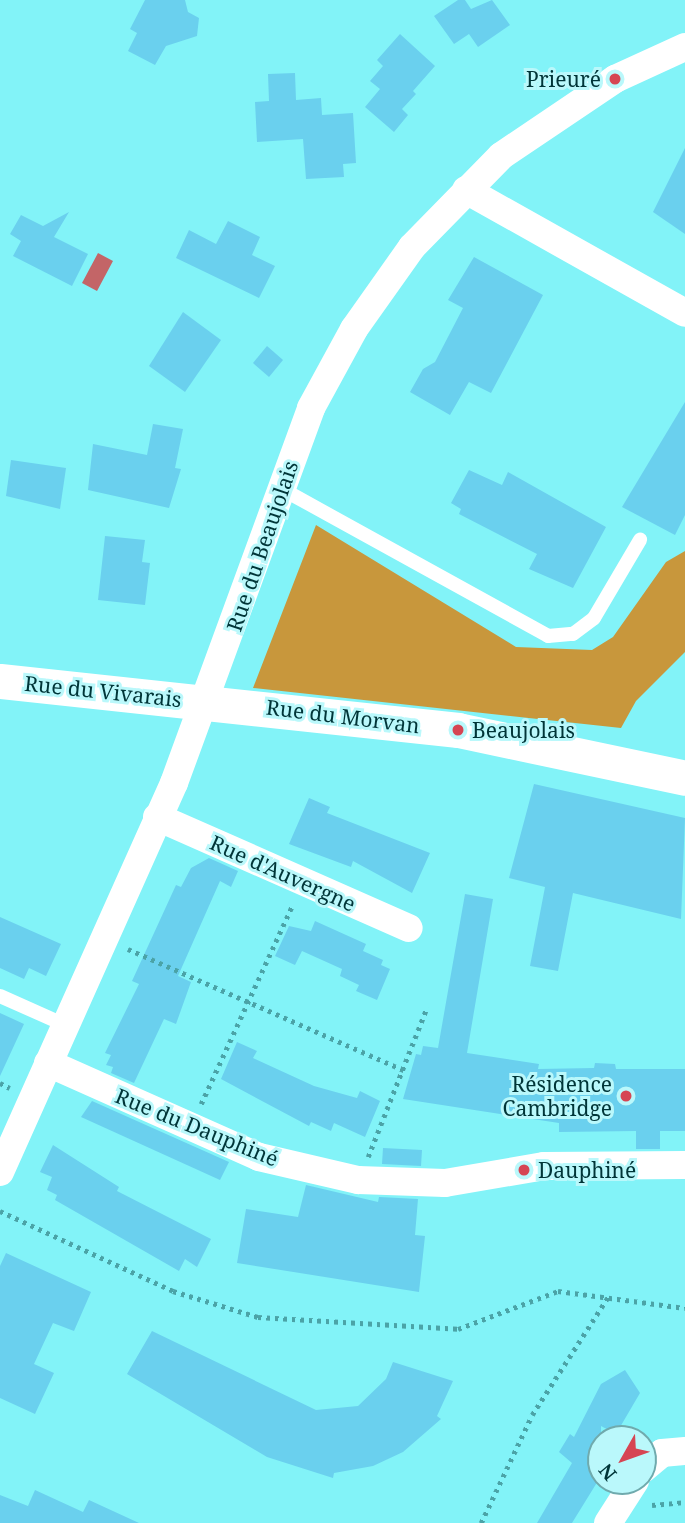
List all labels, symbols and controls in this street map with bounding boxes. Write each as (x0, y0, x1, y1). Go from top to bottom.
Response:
place label: Prieuré (526, 66, 601, 92)
marker: Prieuré (607, 71, 623, 87)
street label: Rue du Beaujolais (221, 457, 303, 635)
street label: Rue du Vivarais (23, 670, 183, 712)
street label: Rue du Morvan (265, 694, 421, 738)
place label: Beaujolais (472, 717, 575, 743)
marker: Beaujolais (450, 722, 466, 738)
street label: Rue d'Auvergne (206, 830, 360, 916)
place label: Résidence Cambridge (503, 1071, 612, 1121)
street label: Rue du Dauphiné (112, 1083, 282, 1171)
marker: Résidence Cambridge (618, 1088, 634, 1104)
place label: Dauphiné (538, 1157, 636, 1183)
marker: Dauphiné (516, 1162, 532, 1178)
north arrow (587, 1425, 657, 1495)
text: N (593, 1458, 622, 1486)

